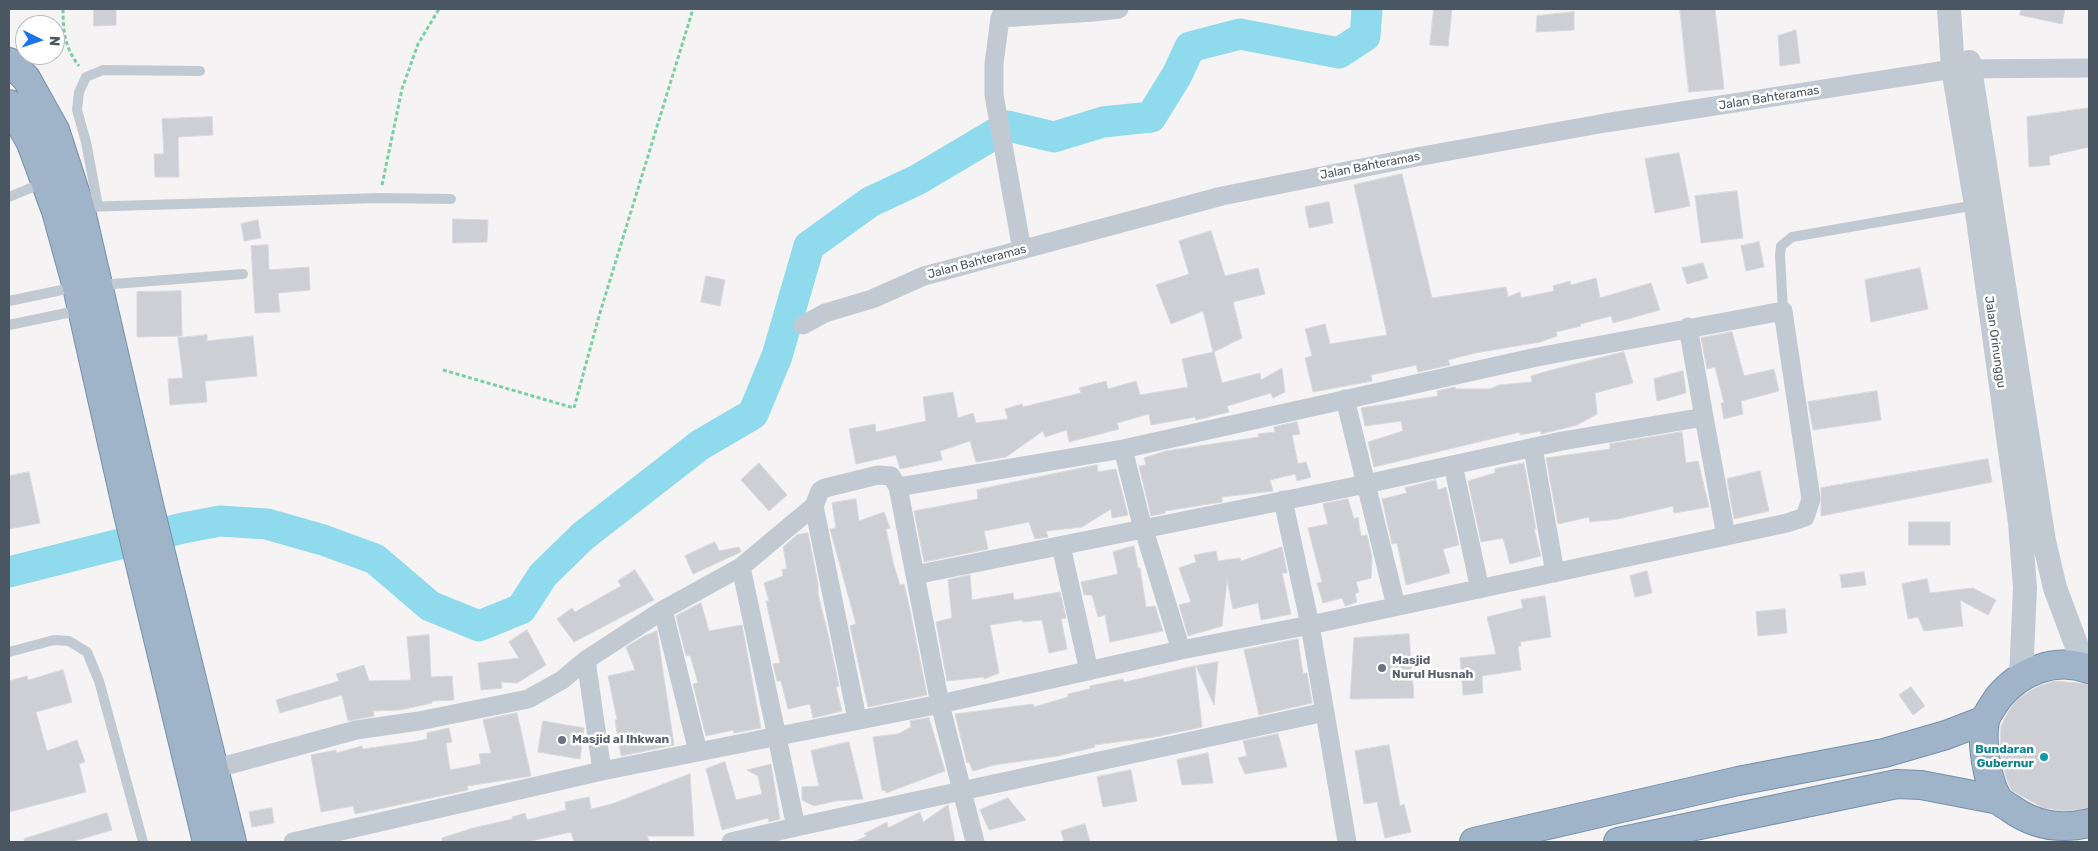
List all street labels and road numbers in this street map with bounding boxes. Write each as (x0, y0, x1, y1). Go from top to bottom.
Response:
street label: Jalan Bahteramas (1718, 83, 1820, 113)
street label: Jalan Bahteramas (1319, 149, 1421, 183)
street label: Jalan Bahteramas (926, 242, 1028, 282)
street label: Jalan Orinunggu (1981, 295, 2009, 389)

